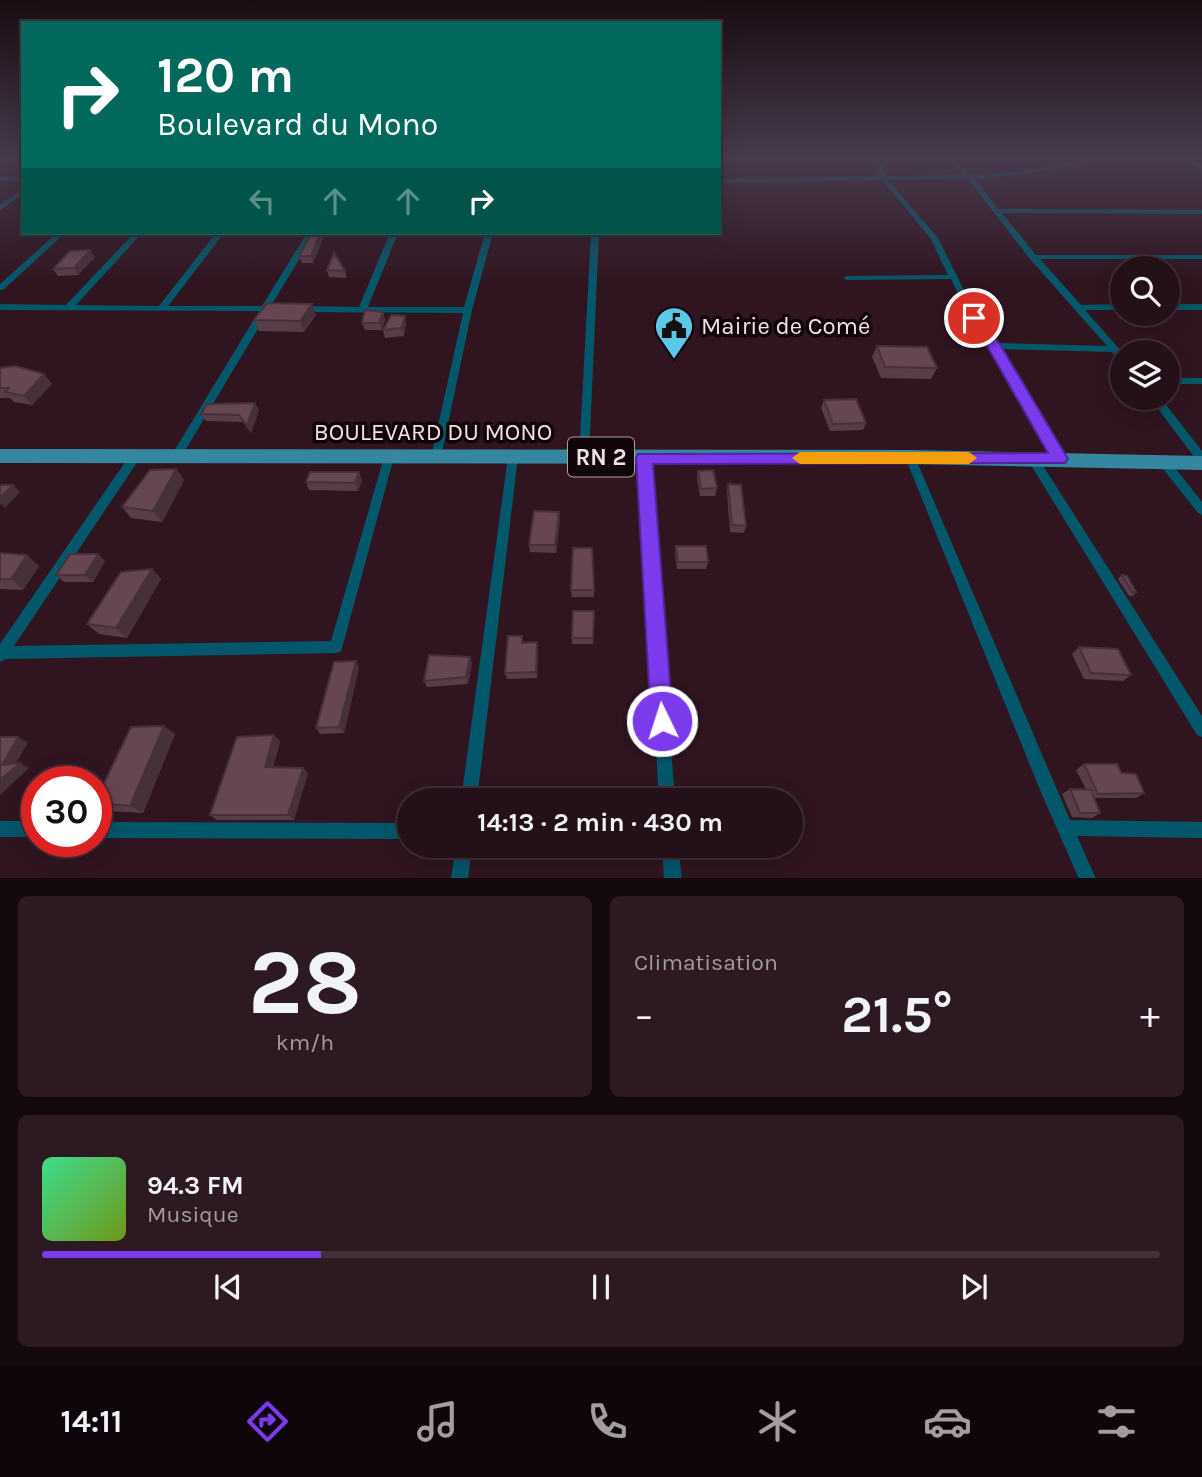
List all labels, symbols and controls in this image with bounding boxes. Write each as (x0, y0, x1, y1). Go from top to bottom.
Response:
text: 120 m (157, 47, 294, 104)
icon: right (42, 49, 133, 140)
text: Boulevard du Mono (157, 106, 438, 143)
icon: left (243, 182, 281, 220)
icon: ahead (316, 182, 354, 220)
icon: ahead (389, 182, 427, 220)
icon: right (462, 182, 500, 220)
map controls (1110, 256, 1180, 410)
button: search (1110, 256, 1180, 326)
pin (944, 288, 1004, 348)
icon: arrive (955, 299, 993, 337)
public building icon: Mairie de Comé (653, 305, 695, 360)
place label: Mairie de Comé (701, 312, 870, 340)
button: layers (1110, 340, 1180, 410)
street label: BOULEVARD DU MONO (314, 418, 552, 446)
road number: RN 2 (568, 438, 634, 477)
position arrow (625, 684, 699, 758)
speed limit sign: 30 (21, 766, 112, 857)
text: 14:13 · 2 min · 430 m (477, 807, 723, 838)
text: 28 (248, 930, 362, 1036)
text: Climatisation (634, 949, 778, 976)
text: 21.5° (841, 984, 953, 1045)
text: − (634, 993, 654, 1038)
text: + (1140, 993, 1160, 1038)
text: km/h (276, 1029, 334, 1056)
text: 94.3 FM (147, 1170, 244, 1201)
text: Musique (147, 1201, 239, 1228)
icon: previous (209, 1268, 247, 1306)
icon: pause (582, 1268, 620, 1306)
icon: next (955, 1268, 993, 1306)
icon: directions (243, 1397, 292, 1446)
icon: music (413, 1397, 462, 1446)
icon: phone (583, 1397, 632, 1446)
icon: climate (753, 1397, 802, 1446)
icon: car (923, 1397, 972, 1446)
icon: filters (1092, 1397, 1141, 1446)
text: 14:11 (60, 1403, 122, 1440)

